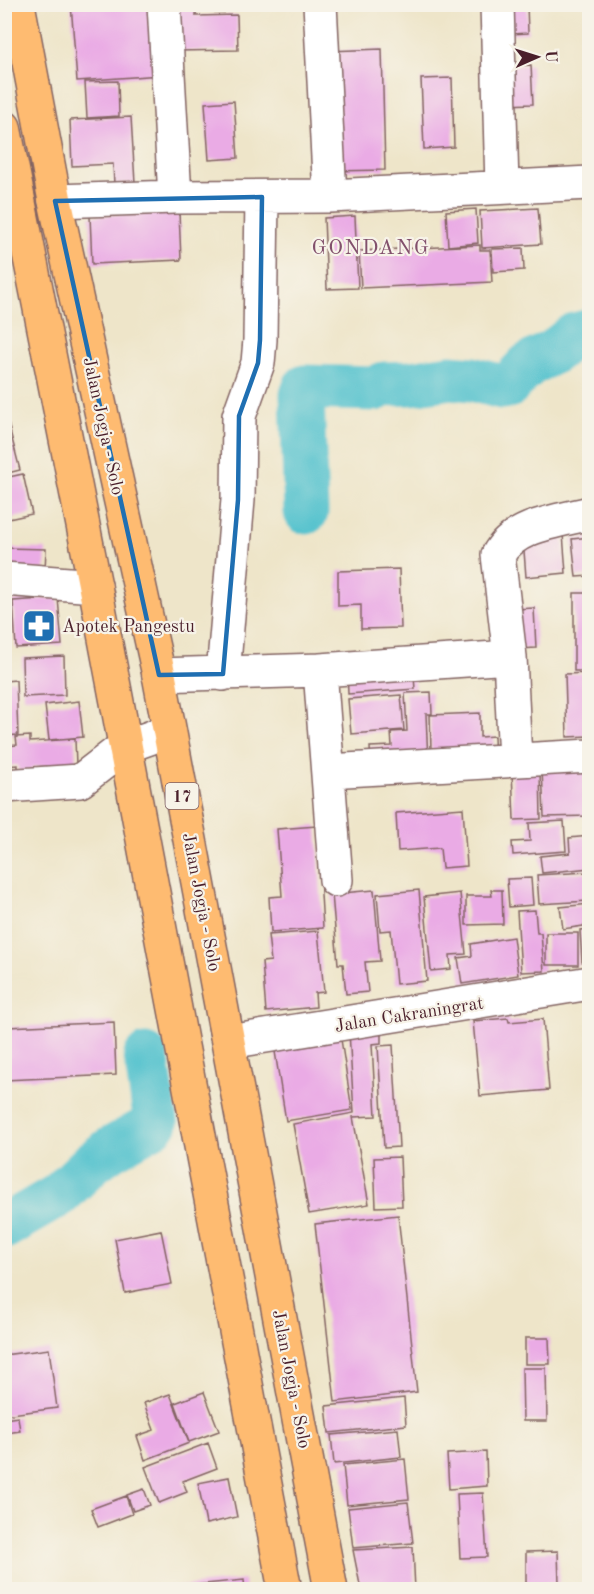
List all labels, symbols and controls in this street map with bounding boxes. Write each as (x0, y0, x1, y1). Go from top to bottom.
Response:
north arrow (507, 27, 567, 87)
text: U (542, 50, 558, 63)
district label: GONDANG (312, 238, 430, 259)
street label: Jalan Jogja - Solo (80, 355, 126, 497)
pharmacy icon: Apotek Pangestu (21, 608, 57, 644)
place label: Apotek Pangestu (62, 618, 195, 636)
road number: 17 (166, 783, 198, 809)
street label: Jalan Jogja - Solo (179, 831, 223, 973)
street label: Jalan Cakraningrat (334, 994, 485, 1036)
street label: Jalan Jogja - Solo (269, 1308, 313, 1450)

